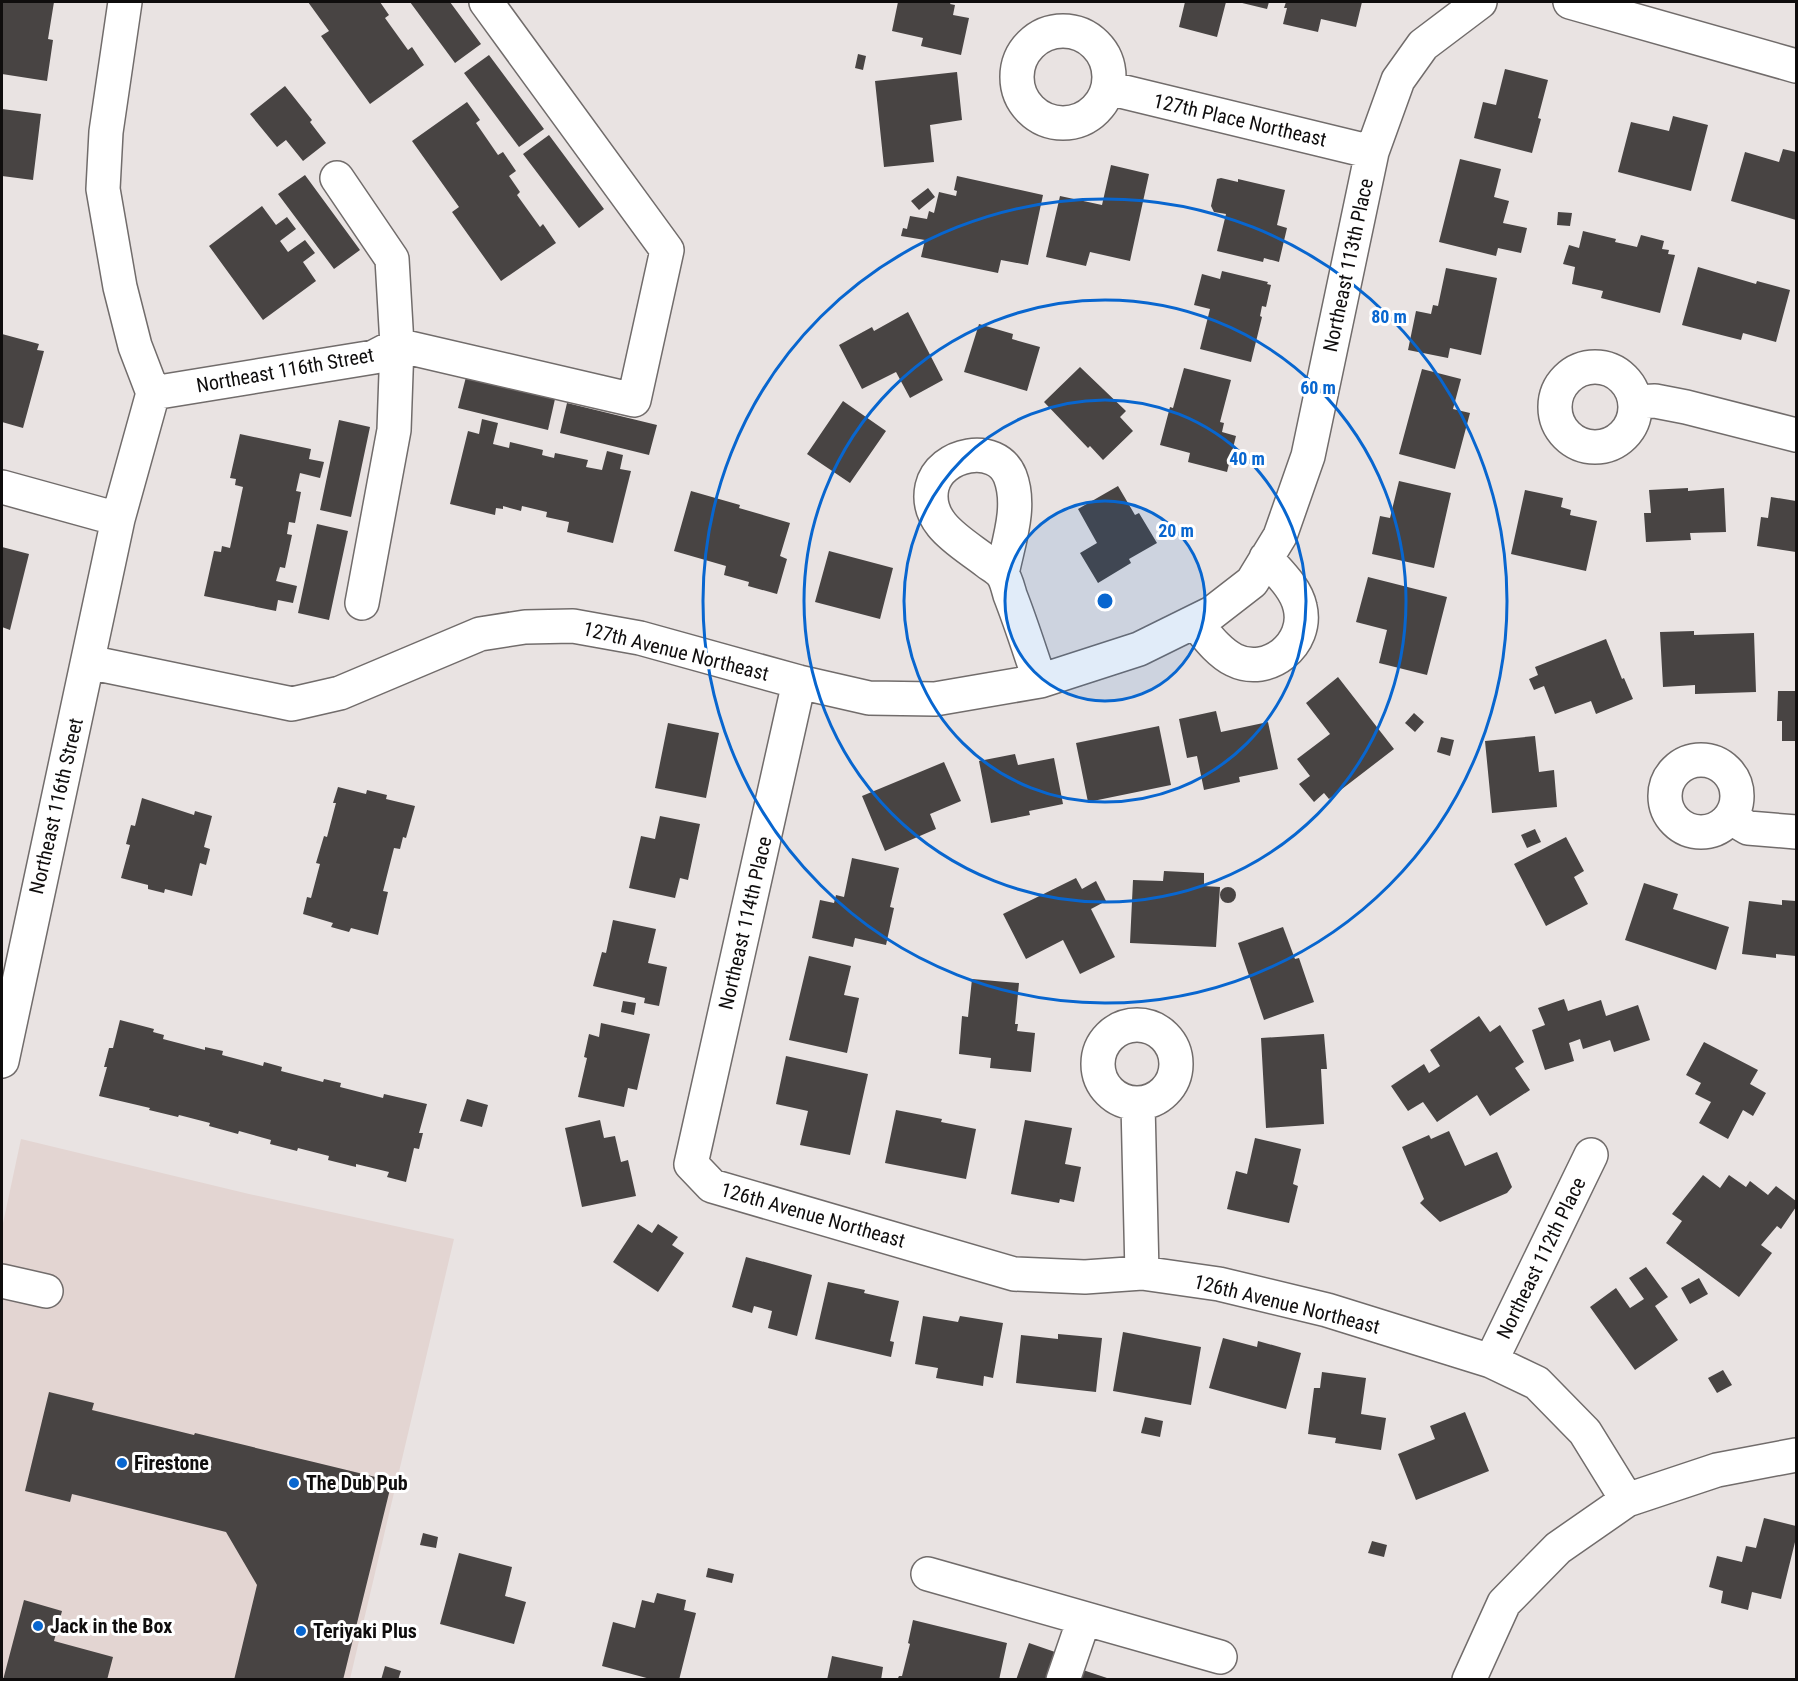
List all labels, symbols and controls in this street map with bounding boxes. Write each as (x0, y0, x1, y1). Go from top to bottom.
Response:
street label: 127th Place Northeast (1151, 88, 1329, 152)
street label: Northeast 113th Place (1318, 176, 1378, 354)
text: 80 m (1371, 306, 1407, 327)
street label: Northeast 116th Street (194, 343, 376, 397)
text: 60 m (1300, 377, 1336, 398)
text: 40 m (1229, 448, 1265, 469)
text: 20 m (1158, 520, 1194, 541)
centre of rings (1095, 591, 1115, 611)
street label: 127th Avenue Northeast (581, 616, 771, 686)
street label: Northeast 116th Street (24, 716, 88, 896)
street label: Northeast 114th Place (713, 834, 777, 1012)
street label: Northeast 112th Place (1491, 1173, 1591, 1343)
street label: 126th Avenue Northeast (718, 1177, 908, 1253)
street label: 126th Avenue Northeast (1192, 1269, 1382, 1339)
place label: Firestone (134, 1451, 209, 1475)
marker: Firestone (115, 1456, 129, 1470)
place label: The Dub Pub (306, 1471, 408, 1495)
marker: The Dub Pub (287, 1476, 301, 1490)
place label: Jack in the Box (50, 1614, 172, 1638)
marker: Jack in the Box (31, 1619, 45, 1633)
place label: Teriyaki Plus (313, 1619, 417, 1643)
marker: Teriyaki Plus (294, 1624, 308, 1638)

